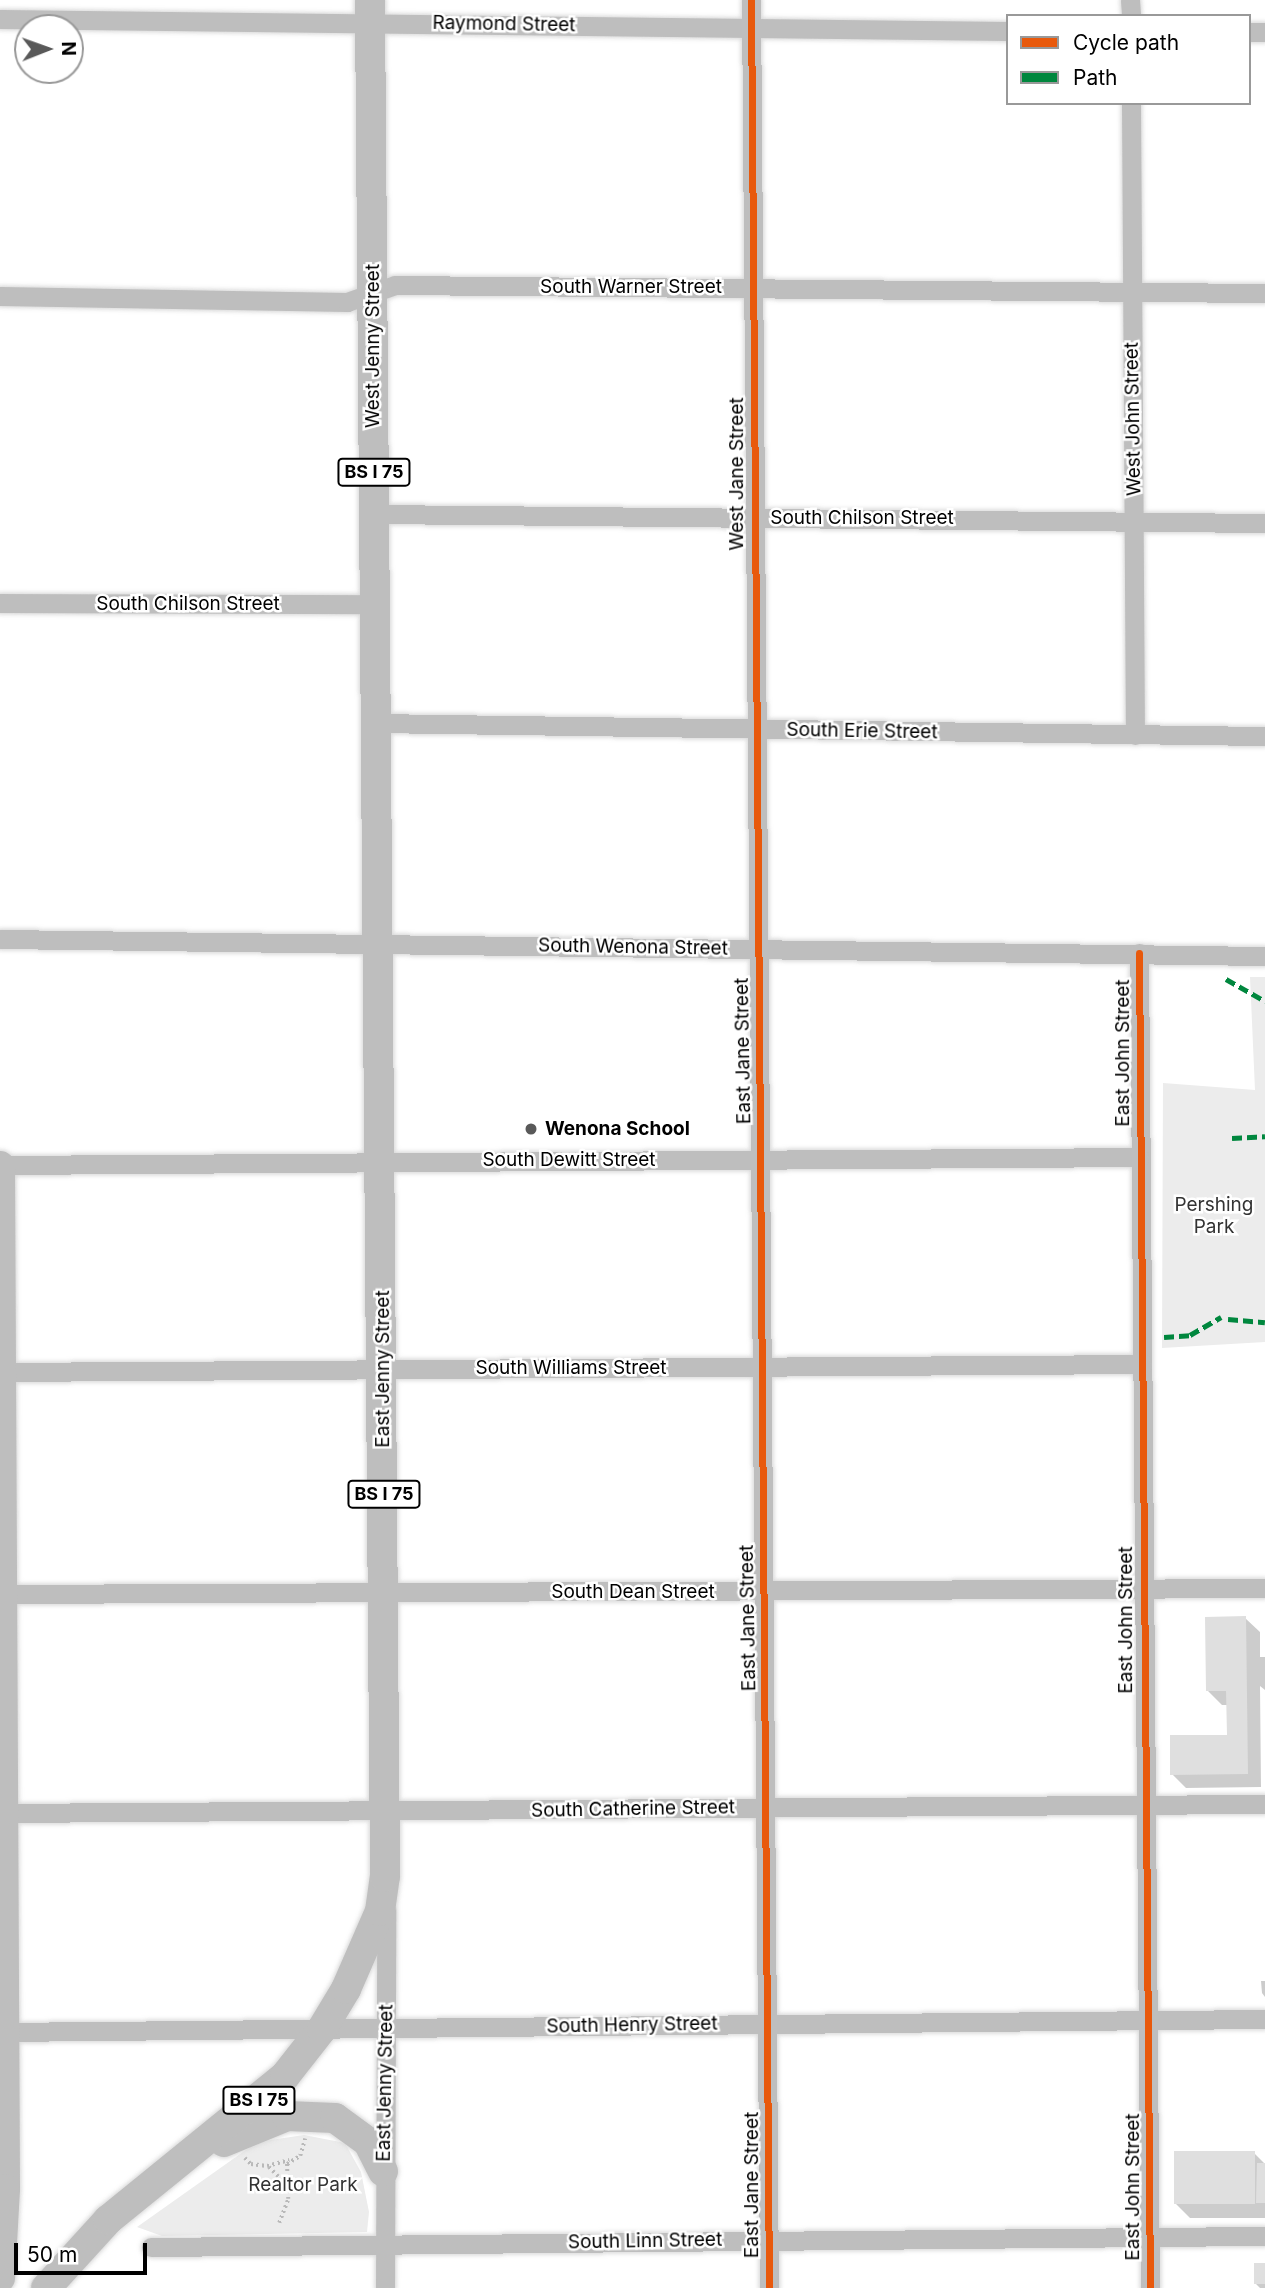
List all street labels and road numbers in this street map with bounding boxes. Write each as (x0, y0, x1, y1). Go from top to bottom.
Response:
street label: Raymond Street (432, 11, 576, 37)
street label: West Jenny Street (362, 264, 384, 428)
street label: South Warner Street (540, 276, 722, 298)
street label: West John Street (1120, 342, 1146, 496)
street label: West Jane Street (726, 397, 748, 551)
road number: BS I 75 (337, 458, 411, 486)
street label: South Chilson Street (770, 507, 954, 529)
street label: South Chilson Street (96, 593, 280, 615)
street label: South Erie Street (786, 718, 938, 744)
street label: South Wenona Street (538, 934, 728, 960)
street label: East Jane Street (730, 978, 756, 1124)
street label: East John Street (1112, 979, 1134, 1127)
street label: South Dewitt Street (482, 1149, 656, 1171)
street label: East Jenny Street (372, 1290, 394, 1448)
street label: South Williams Street (475, 1357, 667, 1379)
road number: BS I 75 (347, 1479, 421, 1508)
street label: East Jane Street (735, 1545, 761, 1691)
street label: East John Street (1115, 1546, 1137, 1694)
street label: South Dean Street (551, 1581, 715, 1603)
street label: South Catherine Street (531, 1796, 735, 1822)
street label: East Jenny Street (372, 2004, 398, 2162)
street label: South Henry Street (546, 2012, 718, 2038)
road number: BS I 75 (222, 2086, 296, 2114)
street label: East Jane Street (741, 2112, 763, 2258)
street label: East John Street (1122, 2113, 1144, 2261)
street label: South Linn Street (568, 2228, 722, 2254)

